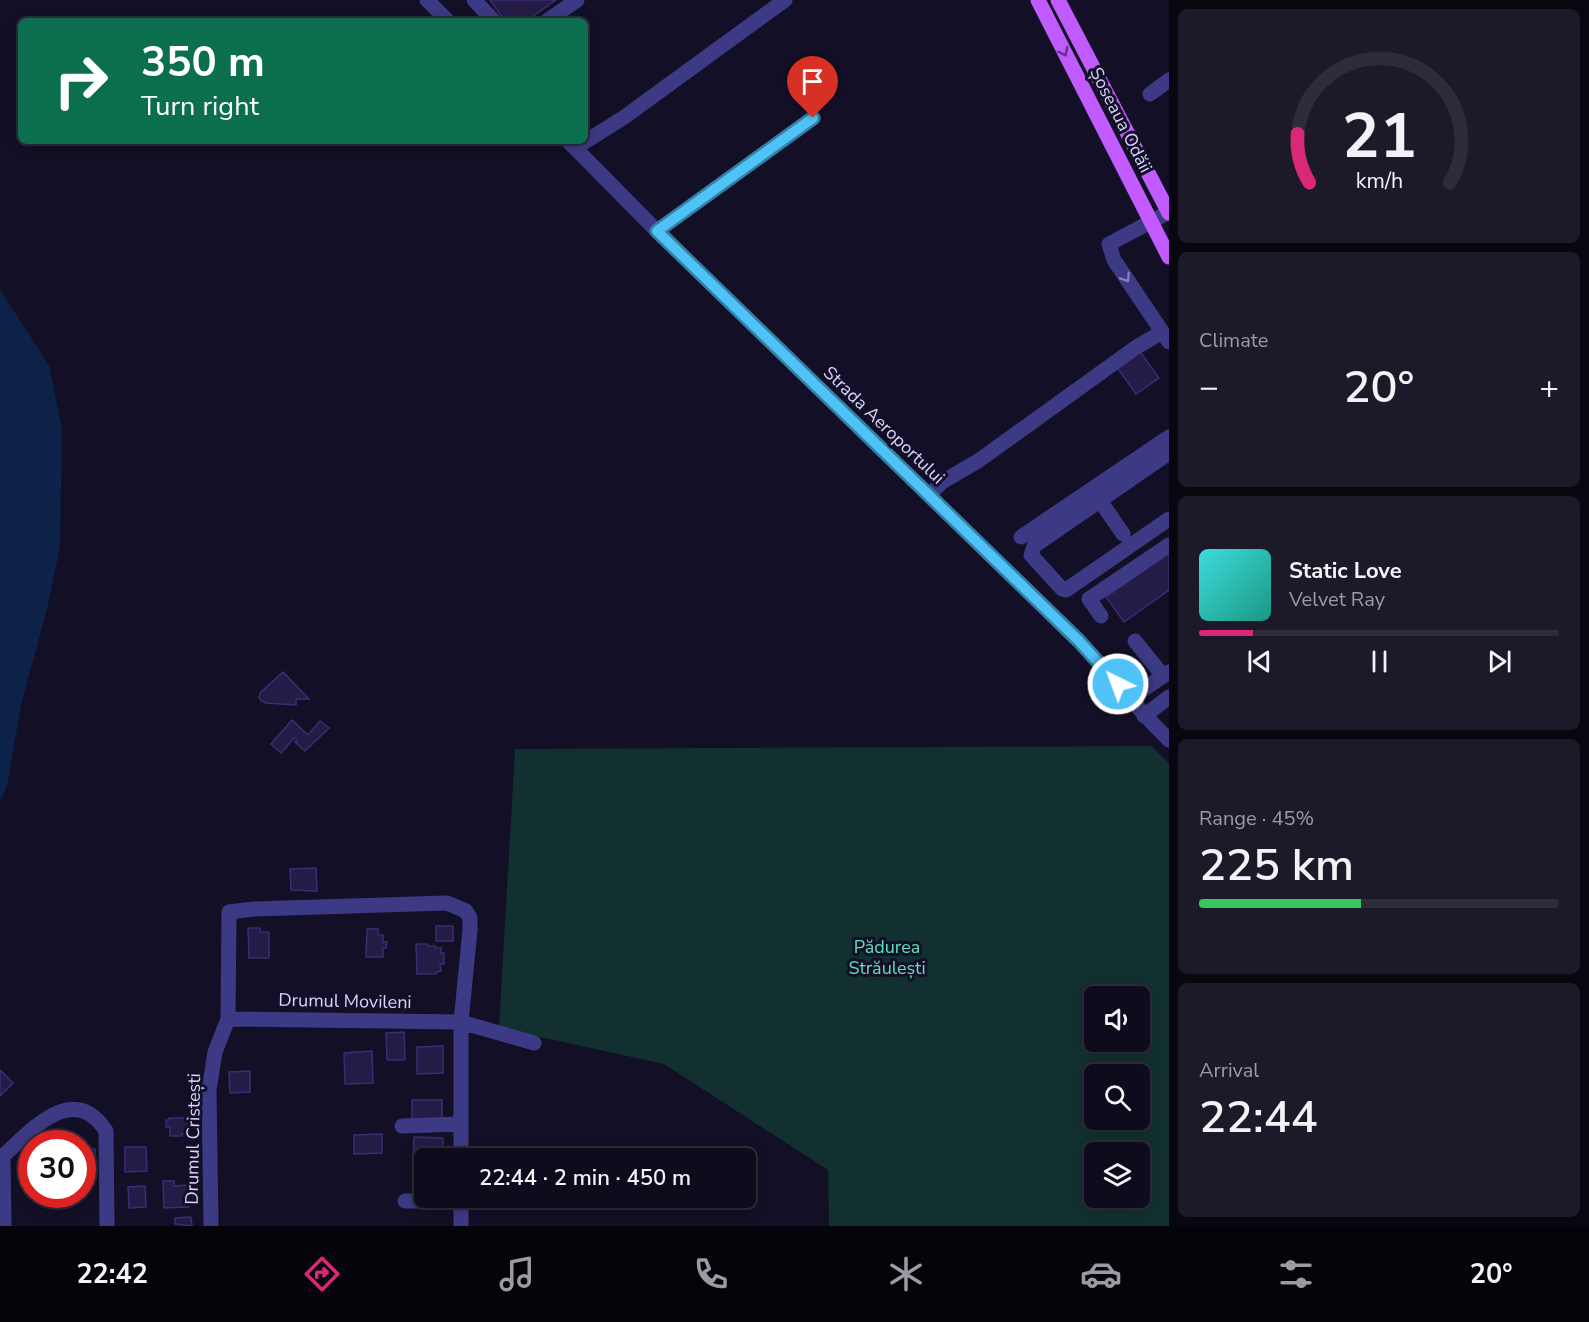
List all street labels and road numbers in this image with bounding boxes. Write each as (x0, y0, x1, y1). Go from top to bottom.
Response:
street label: Șoseaua Odăii (1084, 63, 1158, 177)
street label: Strada Aeroportului (818, 361, 950, 489)
street label: Drumul Movileni (278, 988, 412, 1014)
street label: Drumul Cristești (180, 1073, 206, 1205)

